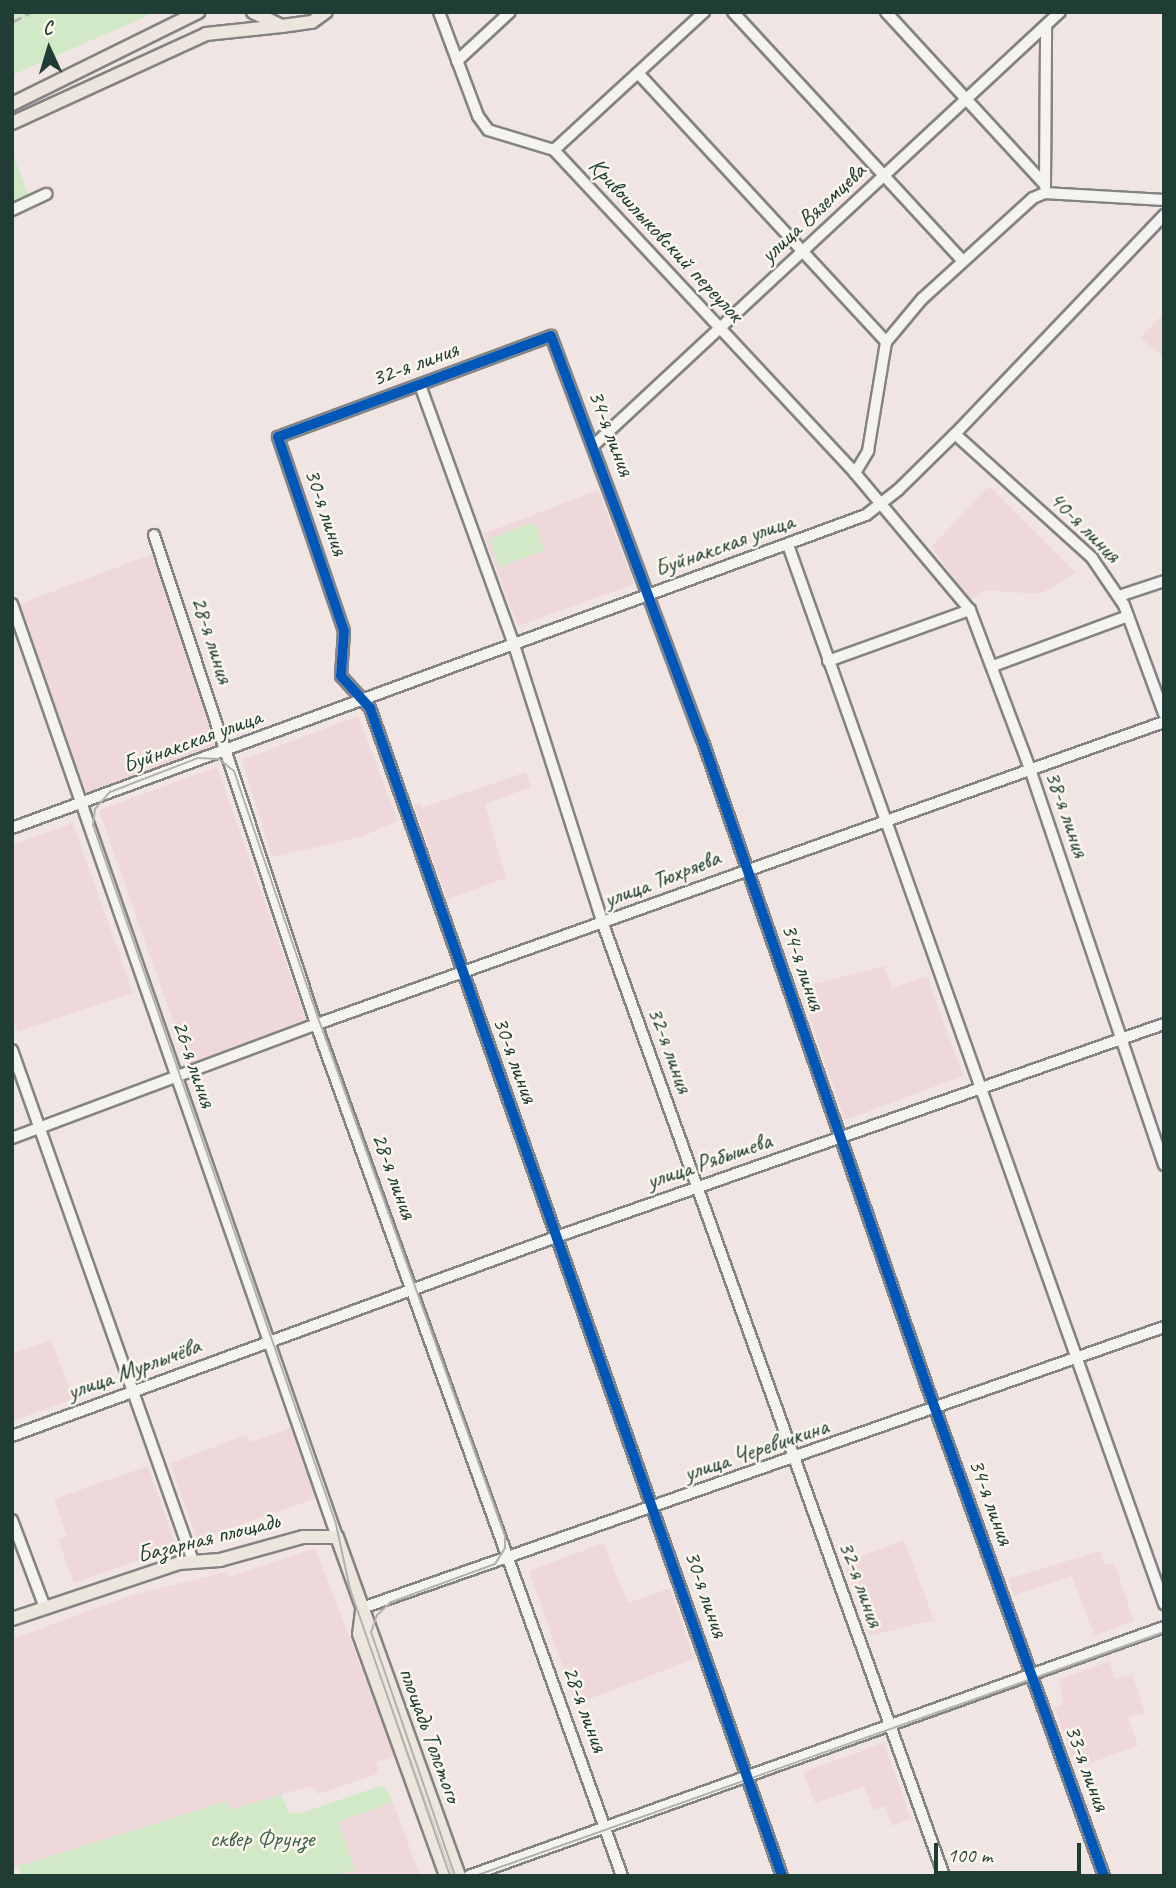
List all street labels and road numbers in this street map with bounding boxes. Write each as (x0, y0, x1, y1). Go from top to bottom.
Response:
street label: Кривошлыковский переулок (582, 152, 750, 328)
street label: улица Вяземцева (754, 156, 872, 270)
street label: 32-я линия (368, 335, 462, 393)
street label: 34-я линия (581, 386, 641, 480)
street label: 30-я линия (298, 465, 354, 559)
street label: 40-я линия (1043, 485, 1127, 569)
street label: Буйнакская улица (650, 506, 798, 584)
street label: 28-я линия (184, 593, 240, 687)
street label: Буйнакская улица (118, 702, 266, 780)
street label: 38-я линия (1039, 767, 1095, 861)
street label: улица Тюхряева (600, 844, 724, 914)
street label: 34-я линия (775, 920, 831, 1014)
street label: 32-я линия (641, 1003, 699, 1097)
street label: 30-я линия (486, 1013, 544, 1107)
street label: 26-я линия (166, 1017, 222, 1111)
street label: улица Рябышева (643, 1126, 775, 1196)
street label: 28-я линия (365, 1129, 423, 1223)
street label: улица Мурлычёва (64, 1332, 204, 1406)
street label: улица Черевичкина (681, 1412, 831, 1488)
street label: 34-я линия (962, 1455, 1020, 1549)
street label: Базарная площадь (134, 1506, 282, 1570)
street label: 32-я линия (832, 1537, 890, 1631)
street label: 30-я линия (678, 1547, 734, 1641)
street label: 28-я линия (556, 1662, 614, 1756)
street label: площадь Толстого (393, 1665, 467, 1805)
street label: 33-я линия (1058, 1721, 1116, 1815)

